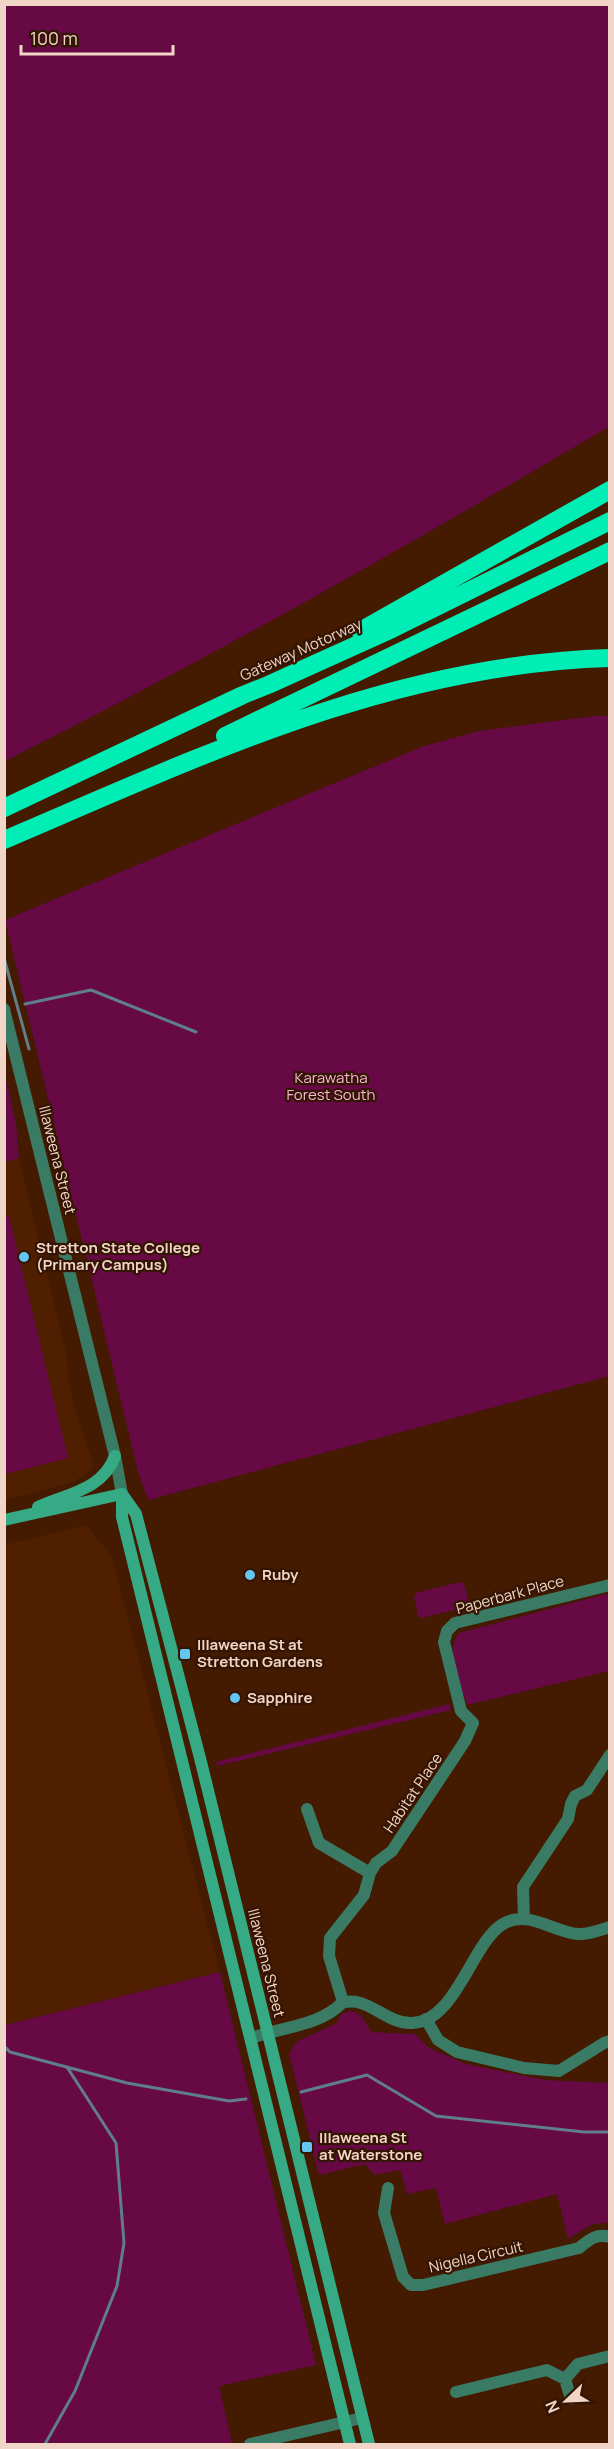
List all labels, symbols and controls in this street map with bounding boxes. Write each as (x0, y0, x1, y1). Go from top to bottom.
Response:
scale bar (21, 18, 172, 56)
text: 100 m (30, 26, 78, 50)
street label: Gateway Motorway (237, 613, 365, 686)
park label: Karawatha Forest South (286, 1067, 376, 1105)
street label: Illaweena Street (34, 1103, 81, 1216)
place label: Stretton State College (Primary Campus) (36, 1237, 200, 1275)
marker: Stretton State College (Primary Campus) (17, 1250, 31, 1264)
place label: Ruby (262, 1564, 299, 1585)
marker: Ruby (243, 1568, 257, 1582)
street label: Paperbark Place (454, 1570, 566, 1619)
place label: Illaweena St at Stretton Gardens (197, 1634, 323, 1672)
marker: Illaweena St at Stretton Gardens (178, 1647, 192, 1661)
place label: Sapphire (247, 1687, 312, 1708)
marker: Sapphire (228, 1691, 242, 1705)
street label: Habitat Place (378, 1748, 447, 1837)
street label: Illaweena Street (243, 1906, 290, 2019)
place label: Illaweena St at Waterstone (319, 2127, 422, 2165)
marker: Illaweena St at Waterstone (300, 2140, 314, 2154)
street label: Nigella Circuit (427, 2235, 525, 2278)
north arrow (536, 2371, 596, 2431)
text: N (540, 2397, 565, 2416)

